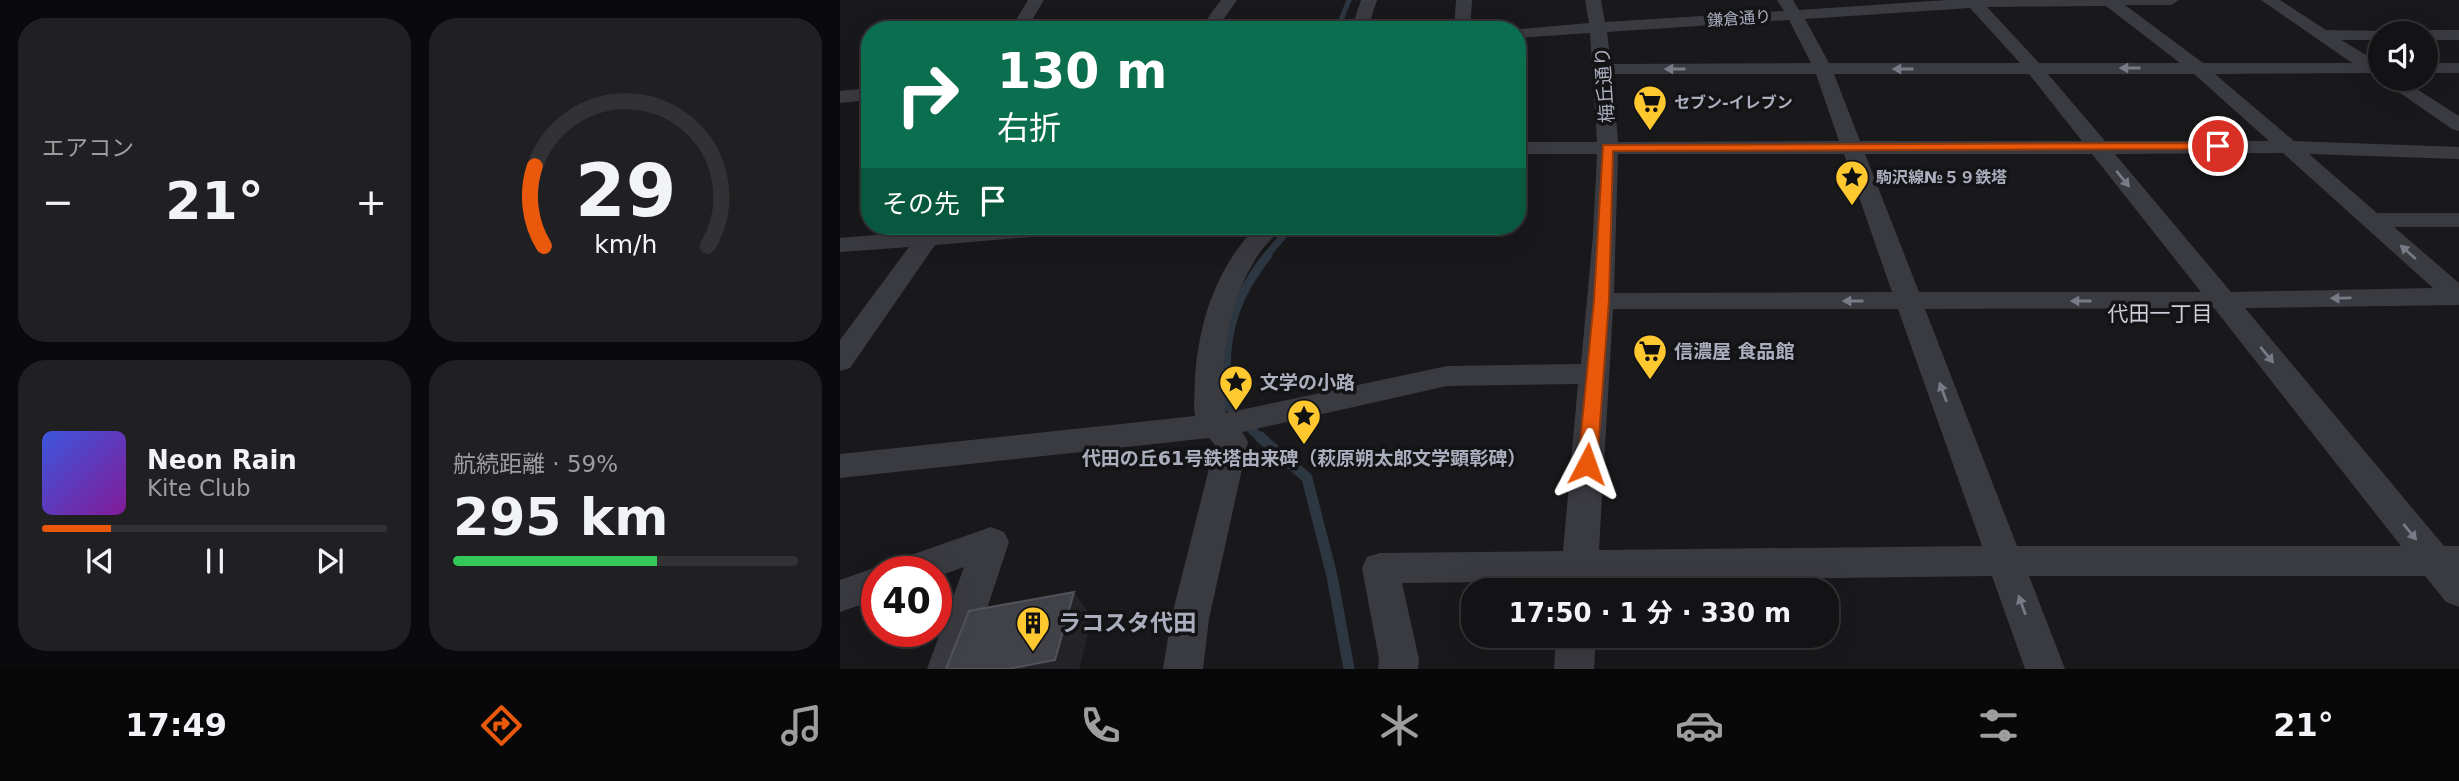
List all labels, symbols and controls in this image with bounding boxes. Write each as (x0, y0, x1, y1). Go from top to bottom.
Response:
street label: 鎌倉通り (1706, 7, 1772, 30)
map controls (2368, 21, 2438, 91)
button: sound (2368, 21, 2438, 91)
text: 130 m (997, 43, 1167, 100)
street label: 梅丘通り (1590, 46, 1618, 124)
icon: right (882, 49, 973, 140)
one-way arrow (2119, 62, 2141, 74)
one-way arrow (1664, 63, 1686, 75)
one-way arrow (1891, 63, 1913, 74)
supermarket icon: セブン-イレブン (1631, 83, 1669, 132)
place label: セブン-イレブン (1674, 93, 1793, 112)
text: 右折 (997, 109, 1061, 147)
pin (2188, 116, 2248, 176)
icon: arrive (2199, 127, 2237, 165)
text: エアコン (42, 135, 134, 161)
text: 29 (575, 148, 676, 233)
place icon: 駒沢線№５９鉄塔 (1833, 158, 1871, 207)
place label: 駒沢線№５９鉄塔 (1876, 168, 2007, 187)
one-way arrow (2115, 170, 2130, 187)
text: 21° (165, 171, 264, 231)
text: − (42, 180, 74, 224)
text: + (355, 180, 387, 224)
icon: arrive (974, 182, 1012, 220)
text: その先 (882, 189, 960, 219)
text: km/h (594, 230, 657, 259)
one-way arrow (2399, 244, 2417, 260)
one-way arrow (2330, 293, 2352, 304)
one-way arrow (1842, 295, 1864, 307)
one-way arrow (2070, 295, 2092, 307)
district label: 代田一丁目 (2108, 302, 2213, 326)
supermarket icon: 信濃屋 食品館 (1631, 332, 1669, 381)
place label: 信濃屋 食品館 (1674, 340, 1795, 362)
one-way arrow (2259, 346, 2274, 363)
place icon: 文学の小路 (1217, 363, 1255, 412)
place label: 文学の小路 (1260, 371, 1355, 393)
one-way arrow (1937, 381, 1948, 402)
place icon: 代田の丘61号鉄塔由来碑（萩原朔太郎文学顕彰碑） (1285, 397, 1323, 446)
position arrow (1550, 427, 1624, 501)
text: Neon Rain (147, 445, 297, 475)
place label: 代田の丘61号鉄塔由来碑（萩原朔太郎文学顕彰碑） (1082, 447, 1526, 469)
text: 航続距離 · 59% (453, 451, 618, 477)
text: Kite Club (147, 475, 251, 501)
text: 295 km (453, 487, 668, 547)
one-way arrow (2403, 522, 2418, 540)
icon: previous (81, 542, 119, 580)
icon: pause (196, 542, 234, 580)
icon: next (311, 542, 349, 580)
speed limit sign: 40 (861, 556, 952, 647)
one-way arrow (2016, 594, 2027, 615)
text: 17:50 · 1 分 · 330 m (1509, 598, 1791, 628)
building icon: ラコスタ代田 (1014, 604, 1052, 653)
place label: ラコスタ代田 (1058, 610, 1196, 636)
icon: directions (477, 701, 526, 750)
icon: music (777, 701, 826, 750)
icon: phone (1076, 701, 1125, 750)
icon: climate (1375, 701, 1424, 750)
icon: car (1675, 701, 1724, 750)
icon: filters (1974, 701, 2023, 750)
text: 17:49 (125, 706, 227, 744)
text: 21° (2273, 706, 2334, 744)

